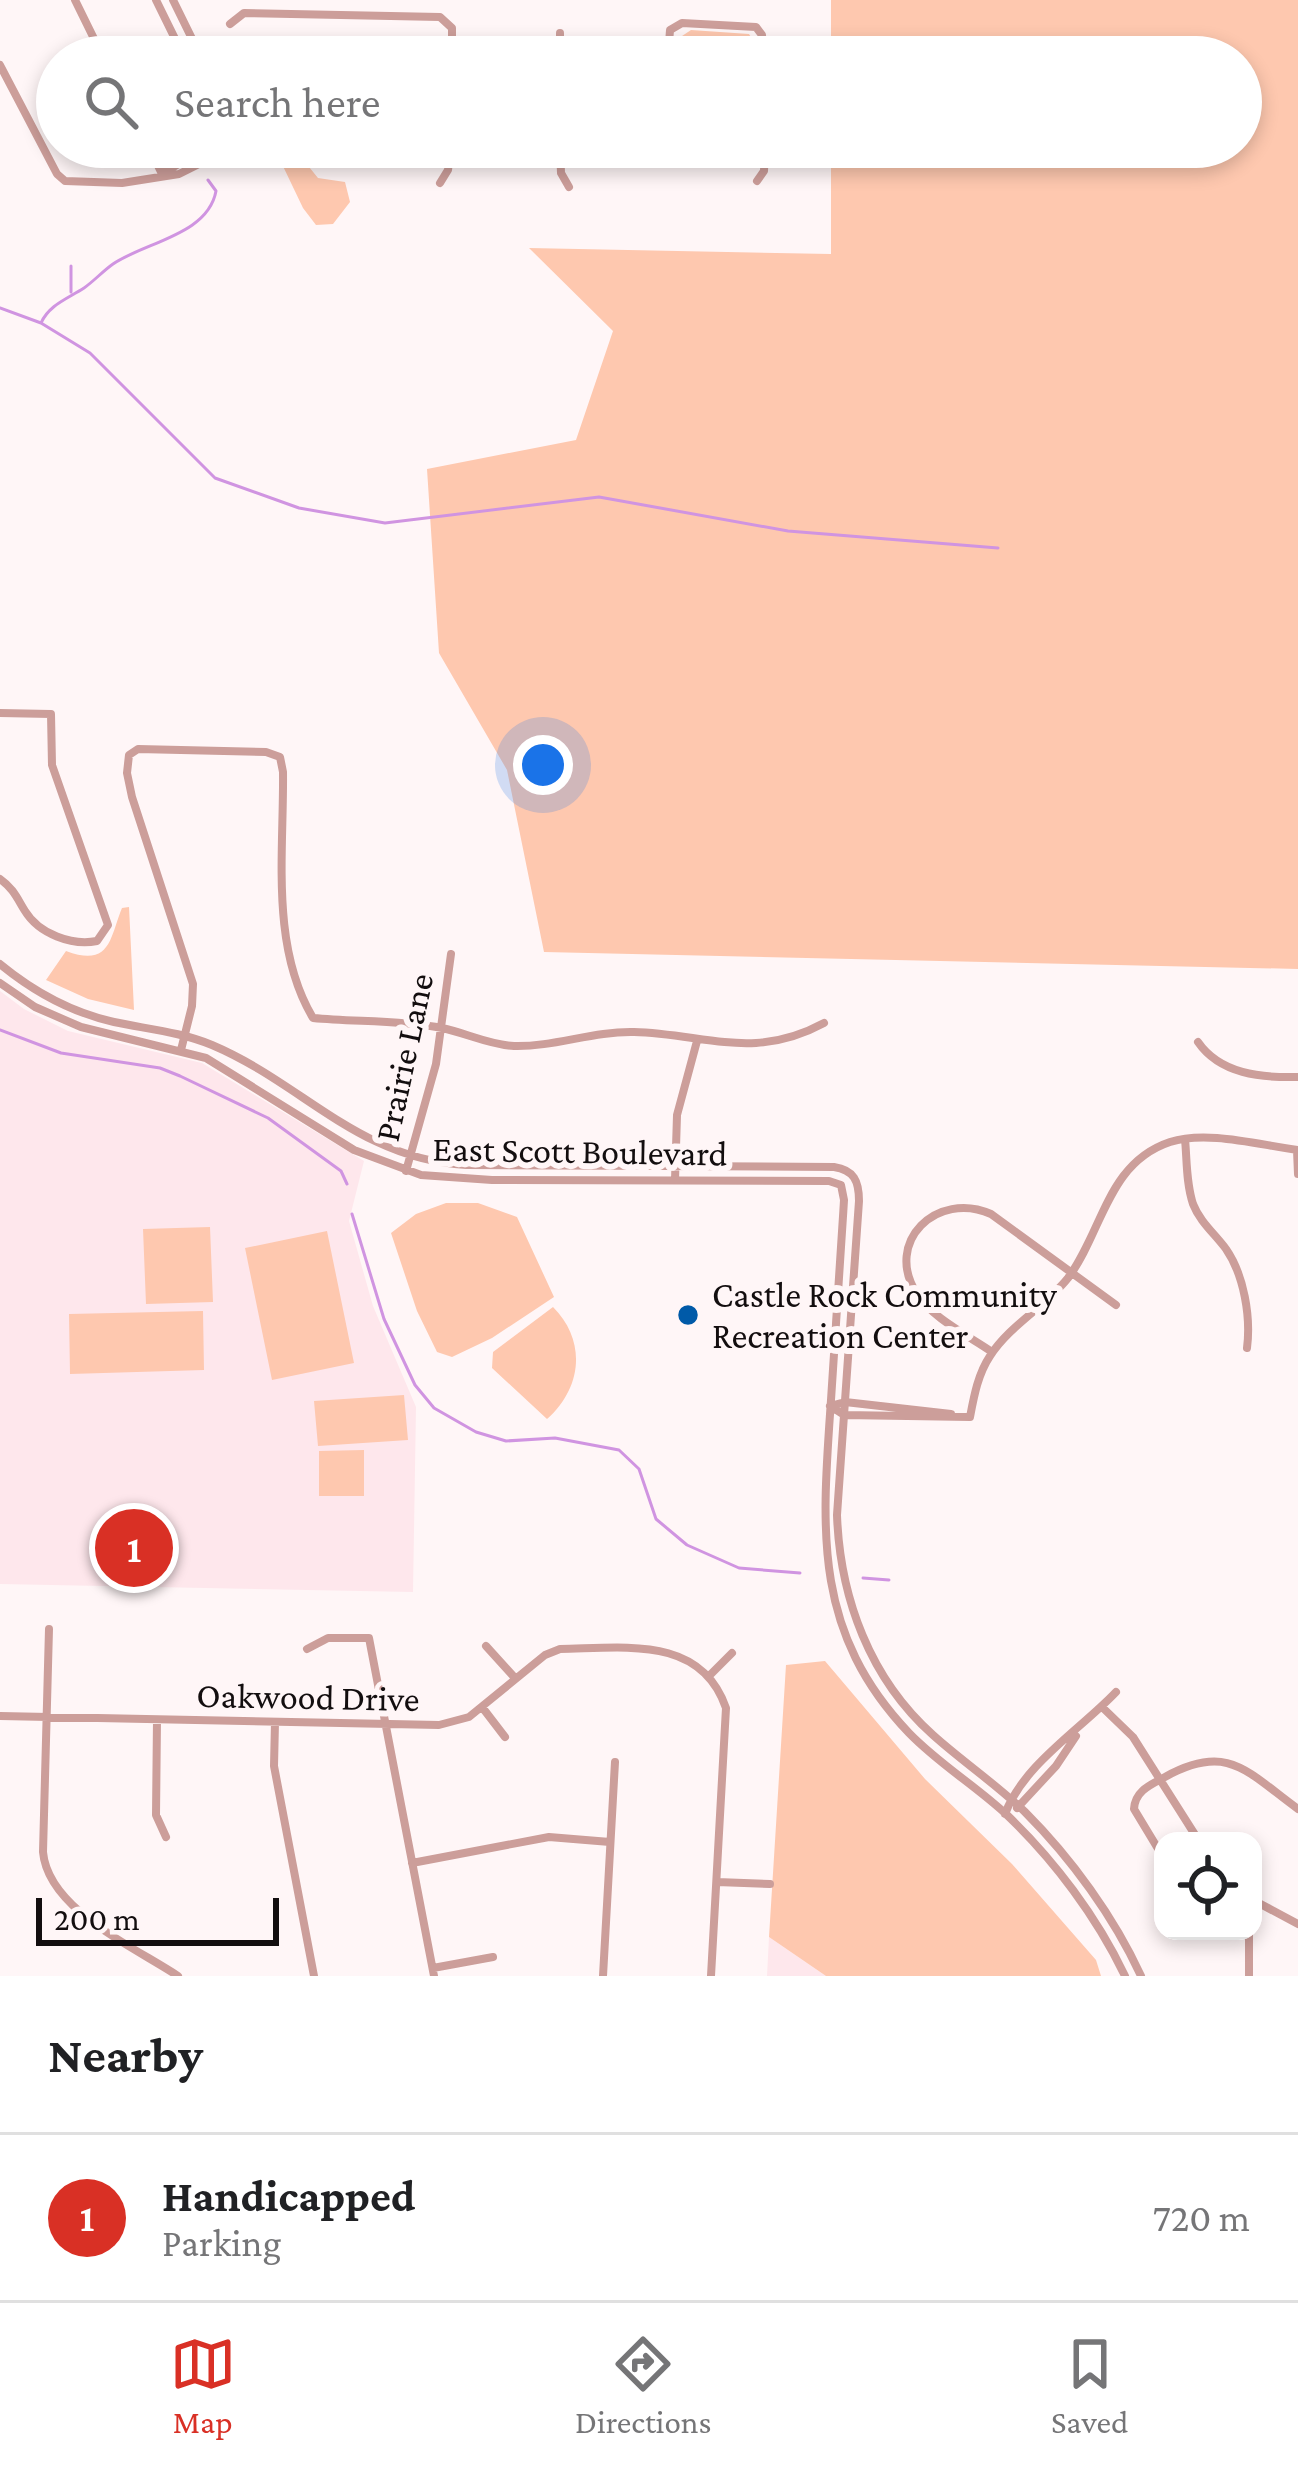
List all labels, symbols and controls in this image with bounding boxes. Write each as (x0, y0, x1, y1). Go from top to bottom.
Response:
search box (36, 36, 1262, 168)
icon: search (78, 69, 144, 135)
text: Search here (174, 77, 381, 127)
your location (513, 735, 573, 795)
street label: Prairie Lane (367, 970, 441, 1145)
street label: East Scott Boulevard (432, 1128, 728, 1174)
place label: Castle Rock Community Recreation Center (712, 1275, 1057, 1356)
marker: Castle Rock Community Recreation Center (675, 1302, 701, 1328)
pin: 1 (95, 1503, 173, 1593)
street label: Oakwood Drive (196, 1675, 420, 1719)
map controls (1154, 1832, 1262, 1940)
button: locate (1154, 1832, 1262, 1940)
scale bar (36, 1892, 279, 1945)
text: 200 m (54, 1900, 140, 1937)
text: Nearby (48, 2026, 203, 2083)
text: Handicapped (162, 2171, 415, 2221)
text: 1 (80, 2196, 94, 2239)
text: 720 m (1153, 2196, 1250, 2239)
text: Parking (162, 2221, 281, 2264)
tab: Map (170, 2331, 236, 2440)
tab: Directions (575, 2331, 712, 2440)
tab: Saved (1051, 2331, 1128, 2440)

